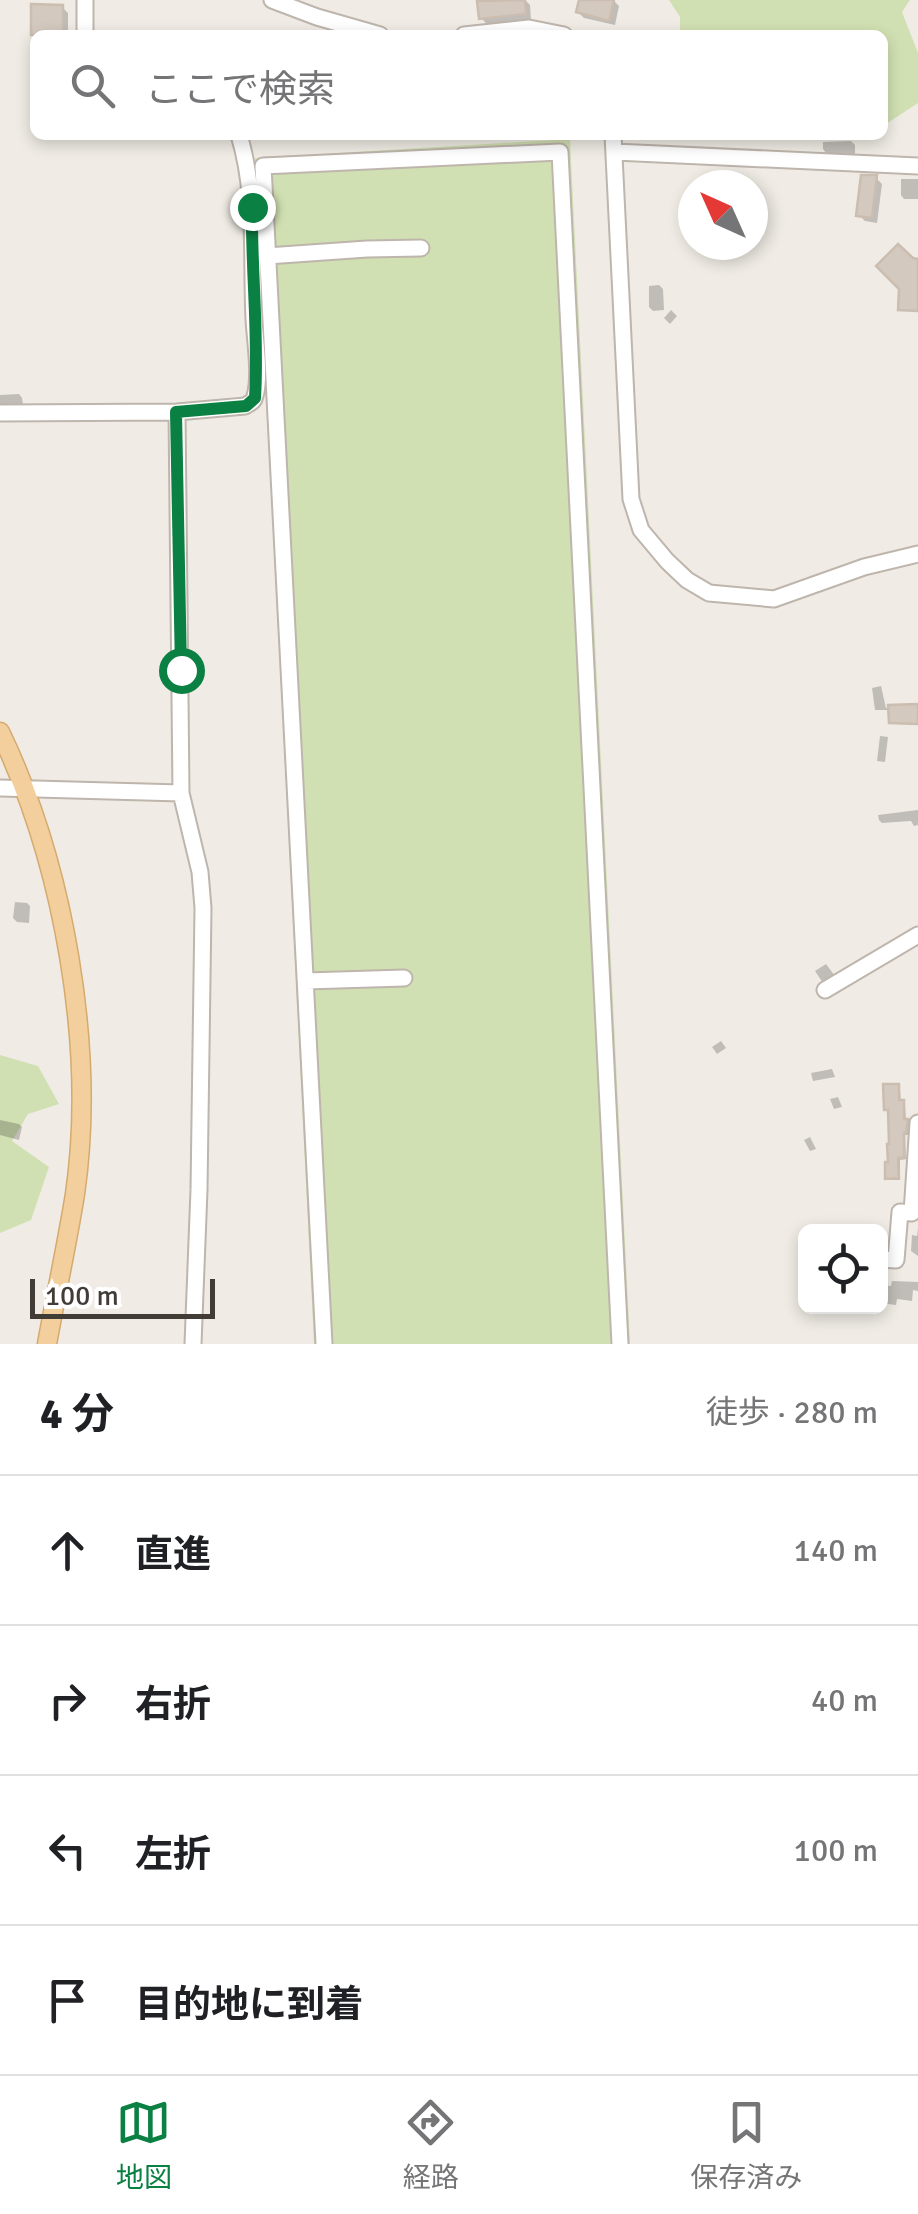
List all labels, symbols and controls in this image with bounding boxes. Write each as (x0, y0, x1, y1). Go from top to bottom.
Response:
search box (30, 30, 888, 140)
icon: search (65, 58, 120, 113)
text: ここで検索 (145, 66, 335, 113)
north arrow (678, 170, 768, 260)
route end (230, 185, 276, 231)
route start (159, 648, 205, 694)
map controls (798, 1224, 888, 1314)
button: locate (798, 1224, 888, 1314)
scale bar (30, 1274, 215, 1318)
text: 100 m (45, 1279, 119, 1313)
text: 4 分 (40, 1389, 114, 1440)
text: 徒歩 · 280 m (706, 1393, 878, 1432)
icon: ahead (40, 1523, 95, 1578)
text: 直進 (135, 1531, 211, 1578)
text: 140 m (794, 1531, 878, 1570)
icon: right (40, 1673, 95, 1728)
text: 右折 (135, 1681, 211, 1728)
text: 40 m (811, 1681, 878, 1720)
icon: left (40, 1823, 95, 1878)
text: 左折 (135, 1831, 211, 1878)
text: 100 m (794, 1831, 878, 1870)
icon: arrive (40, 1973, 95, 2028)
text: 目的地に到着 (135, 1981, 363, 2028)
tab: 地図 (116, 2095, 172, 2195)
tab: 経路 (403, 2095, 459, 2195)
tab: 保存済み (690, 2095, 802, 2195)

